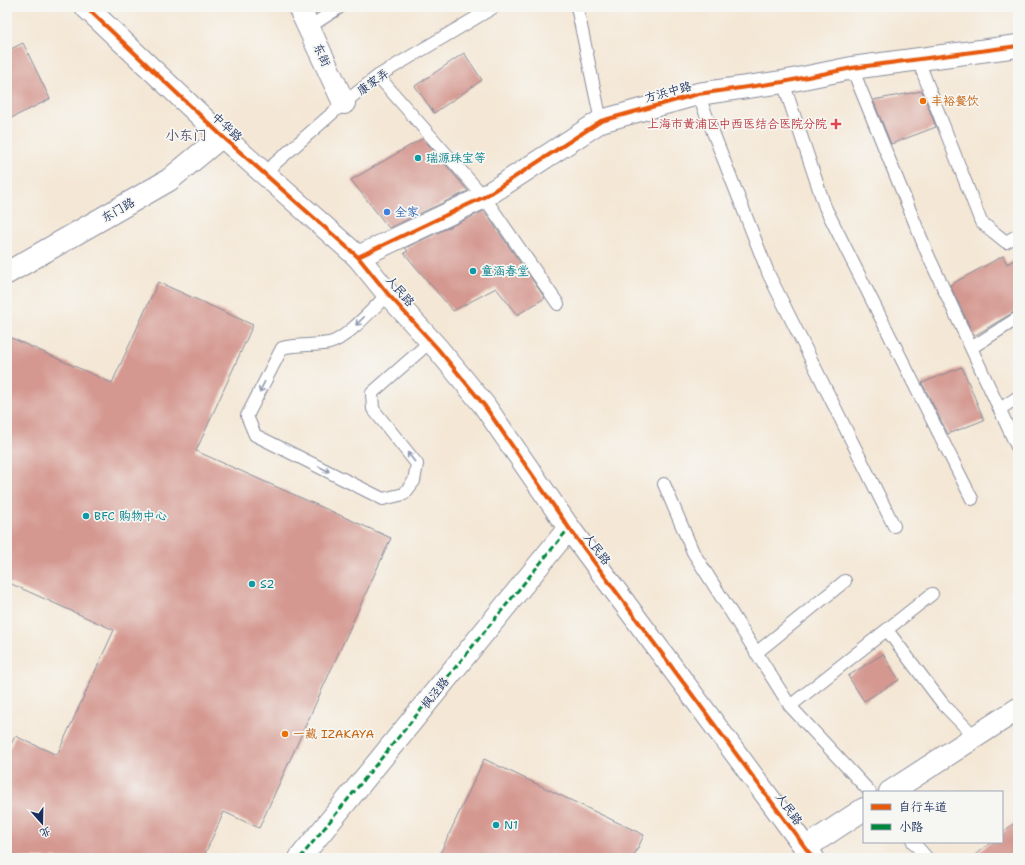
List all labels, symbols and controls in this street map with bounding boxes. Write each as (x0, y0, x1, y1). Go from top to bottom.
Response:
street label: 东街 (310, 41, 334, 69)
street label: 康家弄 (354, 65, 392, 99)
street label: 方浜中路 (643, 78, 693, 106)
place label: 丰裕餐饮 (931, 93, 979, 109)
marker: 丰裕餐饮 (918, 96, 928, 106)
street label: 中华路 (208, 109, 246, 145)
place label: 上海市黄浦区中西医结合医院分院 (647, 116, 827, 132)
marker: 上海市黄浦区中西医结合医院分院 (830, 118, 842, 130)
district label: 小东门 (165, 126, 207, 144)
place label: 瑞源珠宝等 (426, 150, 486, 166)
marker: 瑞源珠宝等 (413, 153, 423, 163)
street label: 东门路 (98, 194, 138, 226)
place label: 全家 (395, 204, 419, 220)
marker: 全家 (382, 207, 392, 217)
place label: 童涵春堂 (481, 263, 529, 279)
marker: 童涵春堂 (468, 266, 478, 276)
street label: 人民路 (382, 272, 418, 310)
one-way arrow (355, 316, 365, 326)
one-way arrow (258, 381, 265, 393)
one-way arrow (406, 451, 415, 462)
one-way arrow (318, 466, 330, 474)
place label: BFC 购物中心 (94, 508, 167, 524)
marker: BFC 购物中心 (81, 511, 91, 521)
street label: 人民路 (580, 530, 614, 568)
place label: S2 (260, 576, 275, 592)
marker: S2 (247, 579, 257, 589)
street label: 枫泾路 (417, 674, 453, 712)
place label: 一藏 IZAKAYA (293, 726, 374, 742)
marker: 一藏 IZAKAYA (280, 729, 290, 739)
street label: 人民路 (772, 790, 806, 828)
legend (863, 791, 1003, 843)
text: 自行车道 (899, 799, 947, 815)
north arrow (22, 803, 62, 843)
place label: N1 (504, 817, 518, 833)
text: 小路 (899, 819, 923, 835)
marker: N1 (491, 820, 501, 830)
text: 北 (38, 823, 53, 841)

